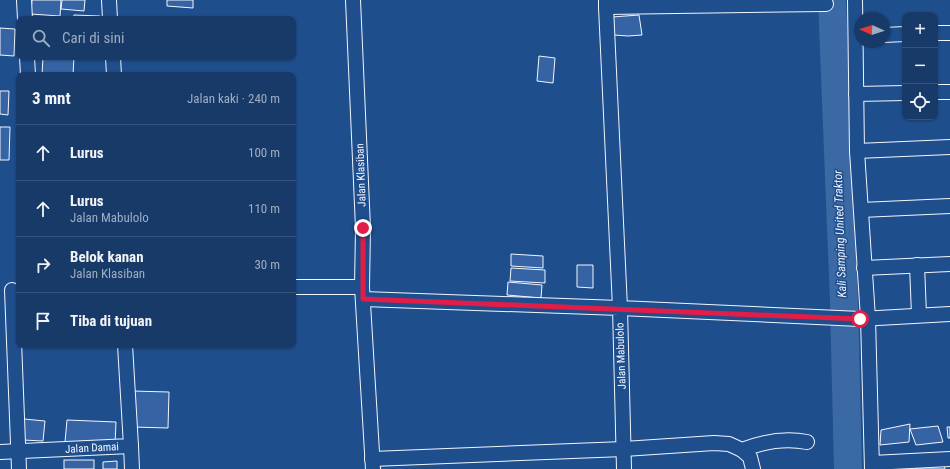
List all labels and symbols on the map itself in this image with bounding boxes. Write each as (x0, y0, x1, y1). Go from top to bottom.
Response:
north arrow (854, 12, 890, 48)
street label: Jalan Klasiban (353, 143, 369, 207)
water label: Kali Samping United Traktor (831, 170, 849, 298)
route end (354, 219, 372, 237)
route start (851, 310, 869, 328)
street label: Jalan Mabulolo (613, 322, 629, 390)
street label: Jalan Damai (65, 440, 119, 456)

